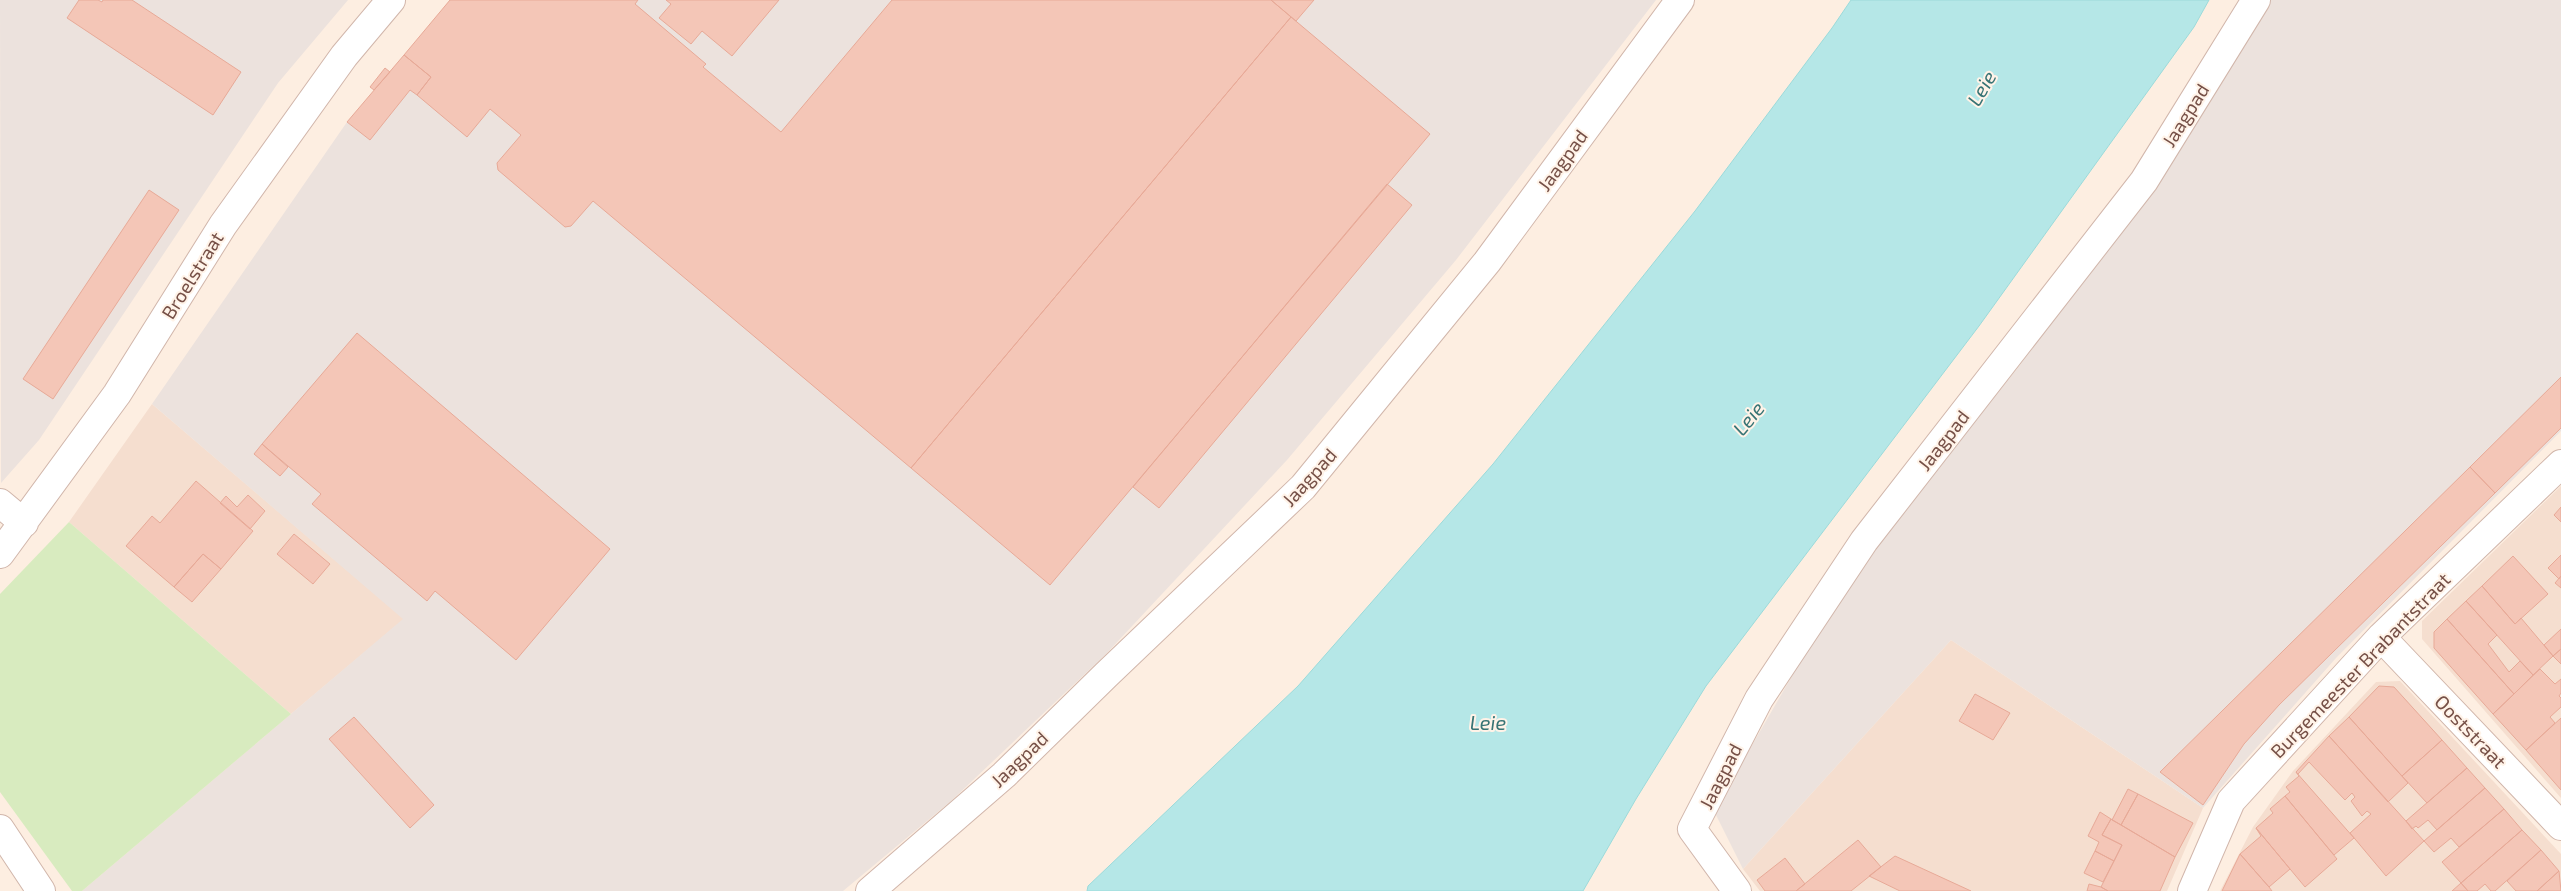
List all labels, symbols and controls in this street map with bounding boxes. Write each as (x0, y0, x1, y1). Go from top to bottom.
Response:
water label: Leie (1961, 66, 2001, 110)
street label: Jaagpad (2157, 79, 2213, 151)
street label: Jaagpad (1532, 125, 1592, 195)
street label: Broelstraat (156, 227, 228, 323)
water label: Leie (1727, 396, 1769, 440)
street label: Jaagpad (1912, 405, 1974, 475)
street label: Jaagpad (1277, 443, 1341, 511)
street label: Burgemeester Brabantstraat (2265, 568, 2455, 762)
street label: Ooststraat (2430, 690, 2512, 772)
water label: Leie (1470, 710, 1506, 734)
street label: Jaagpad (986, 726, 1052, 792)
street label: Jaagpad (1694, 739, 1746, 813)

